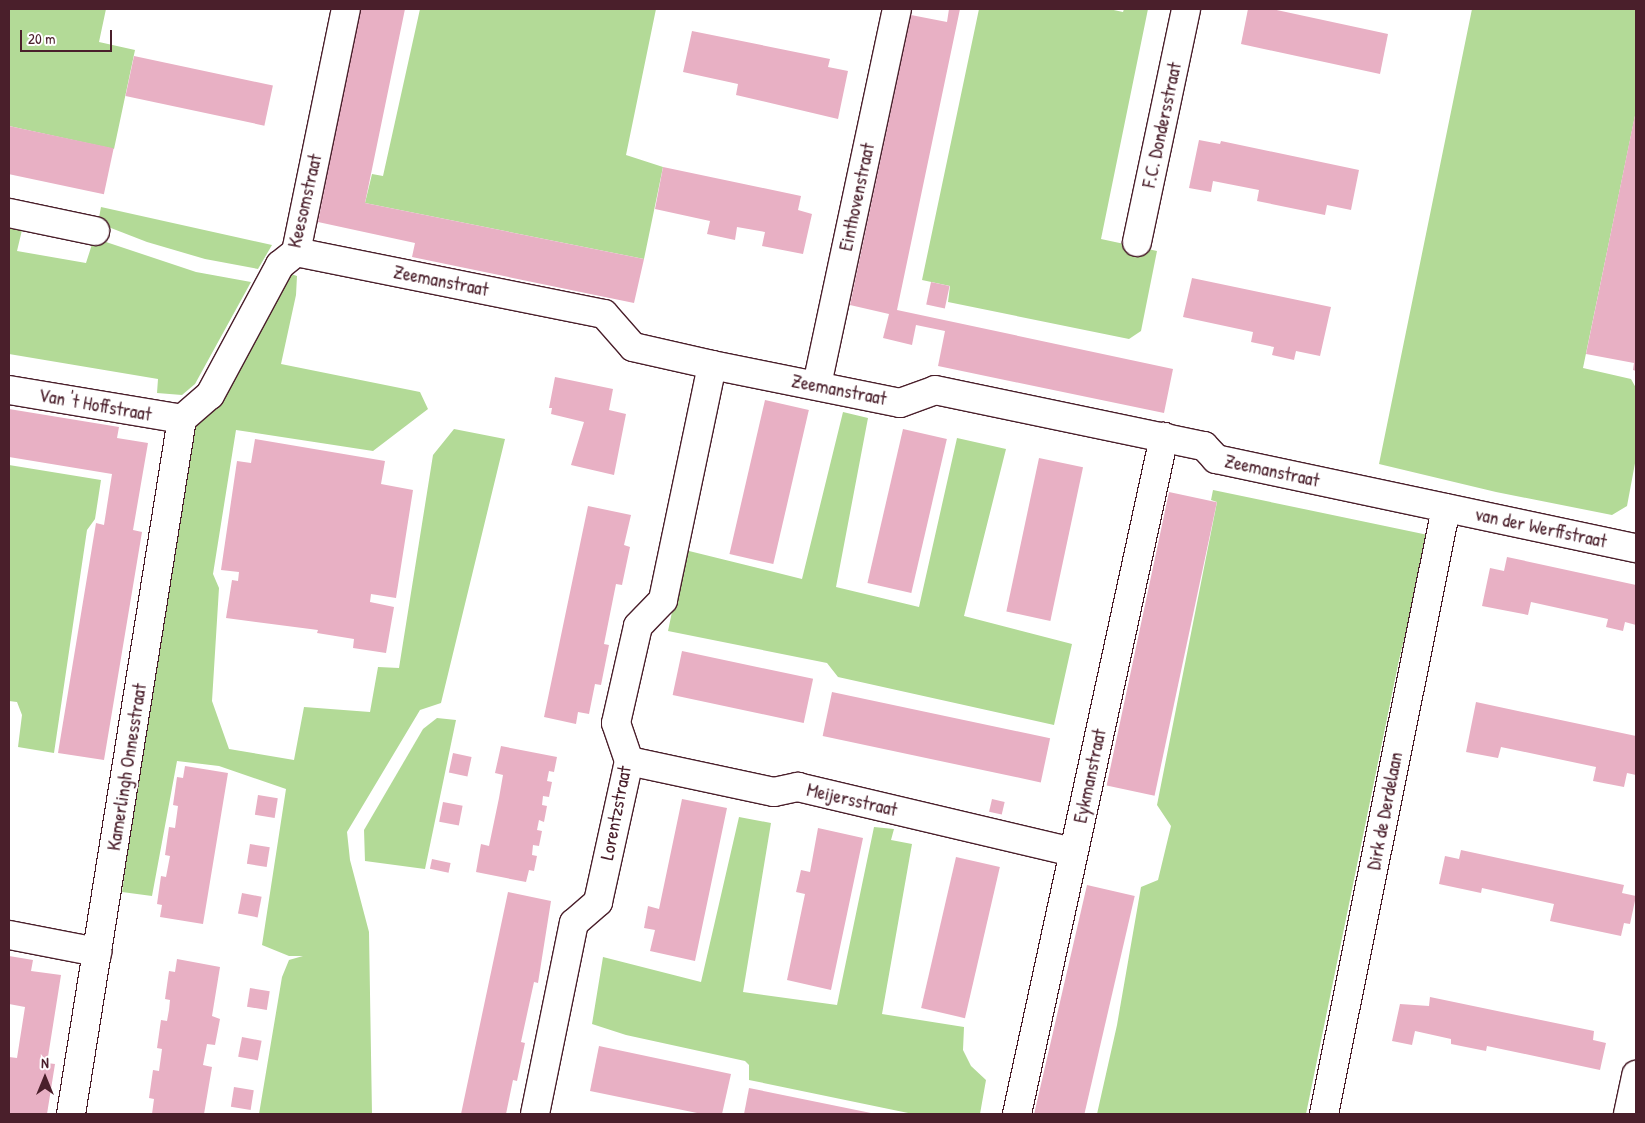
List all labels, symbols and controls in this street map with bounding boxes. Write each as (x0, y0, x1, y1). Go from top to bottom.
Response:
scale bar (22, 20, 115, 52)
text: 20 m (28, 28, 55, 49)
street label: F.C. Dondersstraat (1138, 60, 1186, 190)
street label: Einthovenstraat (834, 141, 880, 253)
street label: Keesomstraat (283, 152, 327, 250)
street label: Zeemanstraat (392, 261, 490, 301)
street label: Zeemanstraat (790, 370, 888, 410)
street label: Van 't Hoffstraat (37, 384, 153, 426)
street label: Zeemanstraat (1223, 450, 1321, 492)
street label: van der Werffstraat (1473, 503, 1609, 553)
street label: Kamerlingh Onnesstraat (103, 682, 151, 852)
street label: Eykmanstraat (1069, 727, 1111, 825)
street label: Dirk de Derdelaan (1362, 750, 1408, 872)
street label: Lorentzstraat (596, 764, 636, 862)
street label: Meijersstraat (804, 779, 900, 821)
north arrow (20, 1053, 70, 1103)
text: N (41, 1053, 49, 1072)

